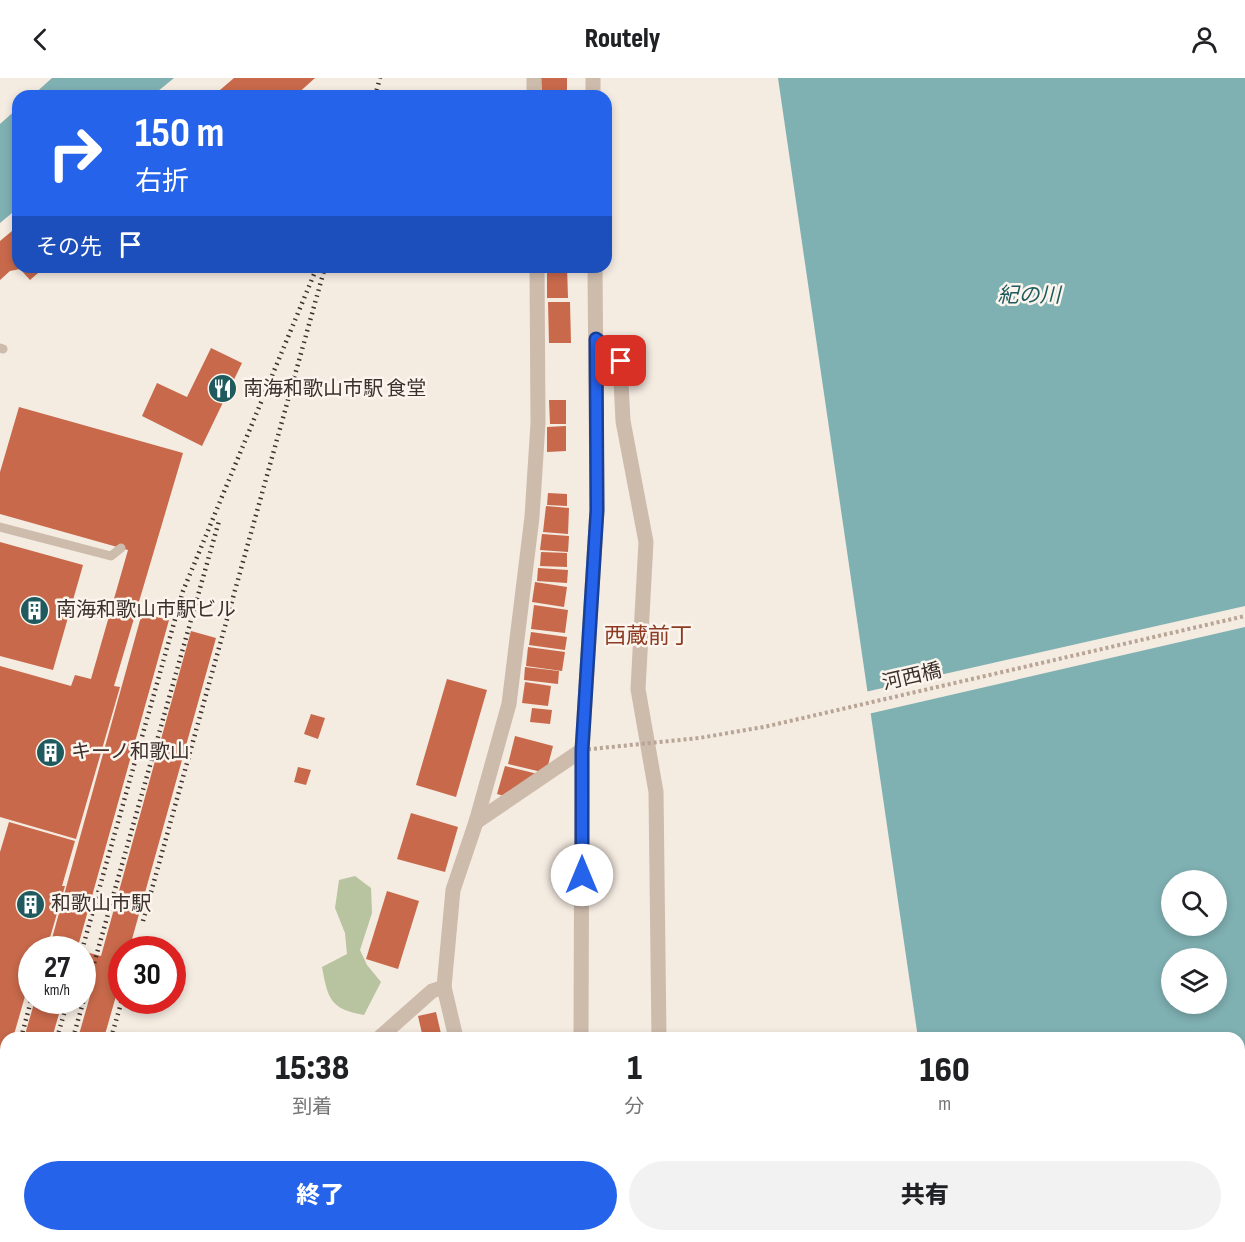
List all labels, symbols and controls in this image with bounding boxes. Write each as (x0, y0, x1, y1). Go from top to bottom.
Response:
icon: back (24, 23, 57, 56)
text: Routely (585, 23, 660, 55)
icon: person (1188, 23, 1221, 56)
text: 150 m (135, 108, 224, 159)
icon: right (36, 114, 114, 192)
text: 右折 (135, 166, 189, 198)
icon: arrive (114, 228, 147, 261)
text: その先 (36, 234, 102, 261)
water label: 紀の川 (998, 283, 1062, 308)
pin (595, 335, 646, 386)
icon: arrive (604, 344, 637, 377)
restaurant icon: 南海和歌山市駅 食堂 (206, 373, 238, 405)
place label: 南海和歌山市駅 食堂 (243, 377, 426, 401)
building icon: 南海和歌山市駅ビル (19, 594, 51, 626)
place label: 南海和歌山市駅ビル (56, 598, 236, 622)
district label: 西蔵前丁 (604, 623, 692, 650)
street label: 河西橋 (880, 659, 944, 695)
building icon: キーノ和歌山 (34, 736, 66, 768)
place label: キーノ和歌山 (71, 740, 190, 764)
position arrow (550, 843, 614, 907)
map controls (1161, 870, 1227, 1014)
button: search (1161, 870, 1227, 936)
building icon: 和歌山市駅 (14, 888, 46, 920)
place label: 和歌山市駅 (51, 892, 151, 916)
speed limit sign: 30 (108, 936, 186, 1014)
button: layers (1161, 948, 1227, 1014)
text: 27 (44, 950, 70, 986)
text: km/h (44, 981, 70, 1000)
text: 15:38 (275, 1047, 349, 1090)
text: 1 (627, 1047, 642, 1090)
text: 160 (920, 1049, 970, 1092)
text: m (938, 1092, 951, 1116)
text: 到着 (292, 1095, 332, 1119)
text: 分 (625, 1095, 645, 1119)
button: 終了 (24, 1161, 617, 1230)
button: 共有 (629, 1161, 1221, 1230)

